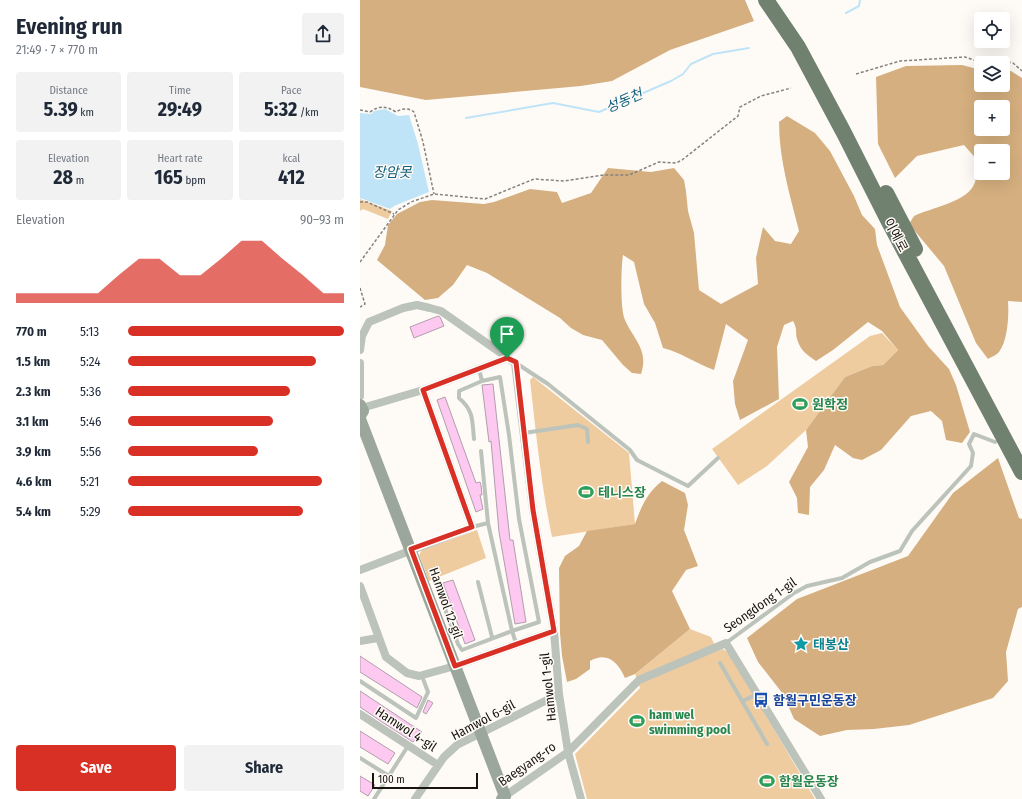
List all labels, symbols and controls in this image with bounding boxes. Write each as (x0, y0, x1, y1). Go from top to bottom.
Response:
map controls (974, 12, 1010, 180)
button: locate (974, 12, 1010, 48)
text: Evening run (16, 13, 123, 40)
button: share (302, 13, 344, 55)
text: 21:49 · 7 × 770 m (16, 42, 98, 57)
button: layers (974, 56, 1010, 92)
text: Distance (49, 84, 88, 97)
text: Time (169, 84, 191, 97)
text: Pace (281, 84, 302, 97)
water label: 성동천 (603, 85, 646, 116)
text: 5.39 (43, 97, 78, 121)
text: 29:49 (158, 97, 202, 121)
text: 5:32 (264, 97, 297, 121)
button: + (974, 100, 1010, 136)
text: km (78, 106, 94, 119)
text: /km (297, 106, 319, 119)
button: − (974, 144, 1010, 180)
text: Elevation (48, 152, 89, 165)
text: Heart rate (157, 152, 203, 165)
text: kcal (282, 152, 300, 165)
water label: 장암못 (373, 164, 412, 181)
text: 28 (53, 165, 73, 189)
text: 165 (154, 165, 183, 189)
text: 412 (278, 165, 305, 189)
text: m (73, 174, 84, 187)
text: bpm (183, 174, 206, 187)
text: Elevation (16, 212, 65, 227)
text: 90–93 m (300, 212, 344, 227)
street label: 이예로 (881, 216, 911, 254)
pin (490, 317, 524, 358)
icon: arrive (496, 323, 518, 345)
text: 770 m (16, 324, 47, 339)
text: 5:13 (80, 324, 99, 339)
text: 1.5 km (16, 354, 50, 369)
text: 5:24 (80, 354, 101, 369)
text: 2.3 km (16, 384, 51, 399)
text: 5:36 (80, 384, 101, 399)
sports icon: 원학정 (791, 395, 809, 413)
place label: 원학정 (812, 397, 848, 412)
text: 3.1 km (16, 414, 49, 429)
text: 5:46 (80, 414, 101, 429)
text: 3.9 km (16, 444, 51, 459)
text: 5:56 (80, 444, 101, 459)
text: 4.6 km (16, 474, 52, 489)
text: 5:21 (80, 474, 99, 489)
sports icon: 테니스장 (577, 483, 595, 501)
place label: 테니스장 (598, 485, 646, 500)
text: 5.4 km (16, 504, 51, 519)
text: 5:29 (80, 504, 101, 519)
street label: Hamwol 12-gil (426, 565, 466, 641)
street label: Seongdong 1-gil (721, 574, 800, 636)
place icon: 태봉산 (792, 635, 810, 653)
place label: 태봉산 (813, 637, 849, 652)
street label: Hamwol 1-gil (537, 651, 559, 722)
bus stop icon: 함월구민운동장 (752, 691, 770, 709)
place label: 함월구민운동장 (773, 693, 857, 708)
street label: Hamwol 6-gil (449, 697, 518, 743)
street label: Hamwol 4-gil (373, 704, 440, 755)
place label: ham wel swimming pool (649, 707, 731, 737)
sports icon: ham wel swimming pool (628, 712, 646, 730)
street label: Baegyang-ro (495, 739, 559, 789)
button: Save (16, 745, 176, 791)
button: Share (184, 745, 344, 791)
scale bar (372, 771, 478, 790)
sports icon: 함월운동장 (758, 772, 776, 790)
text: 100 m (378, 773, 405, 786)
place label: 함월운동장 (779, 774, 839, 789)

